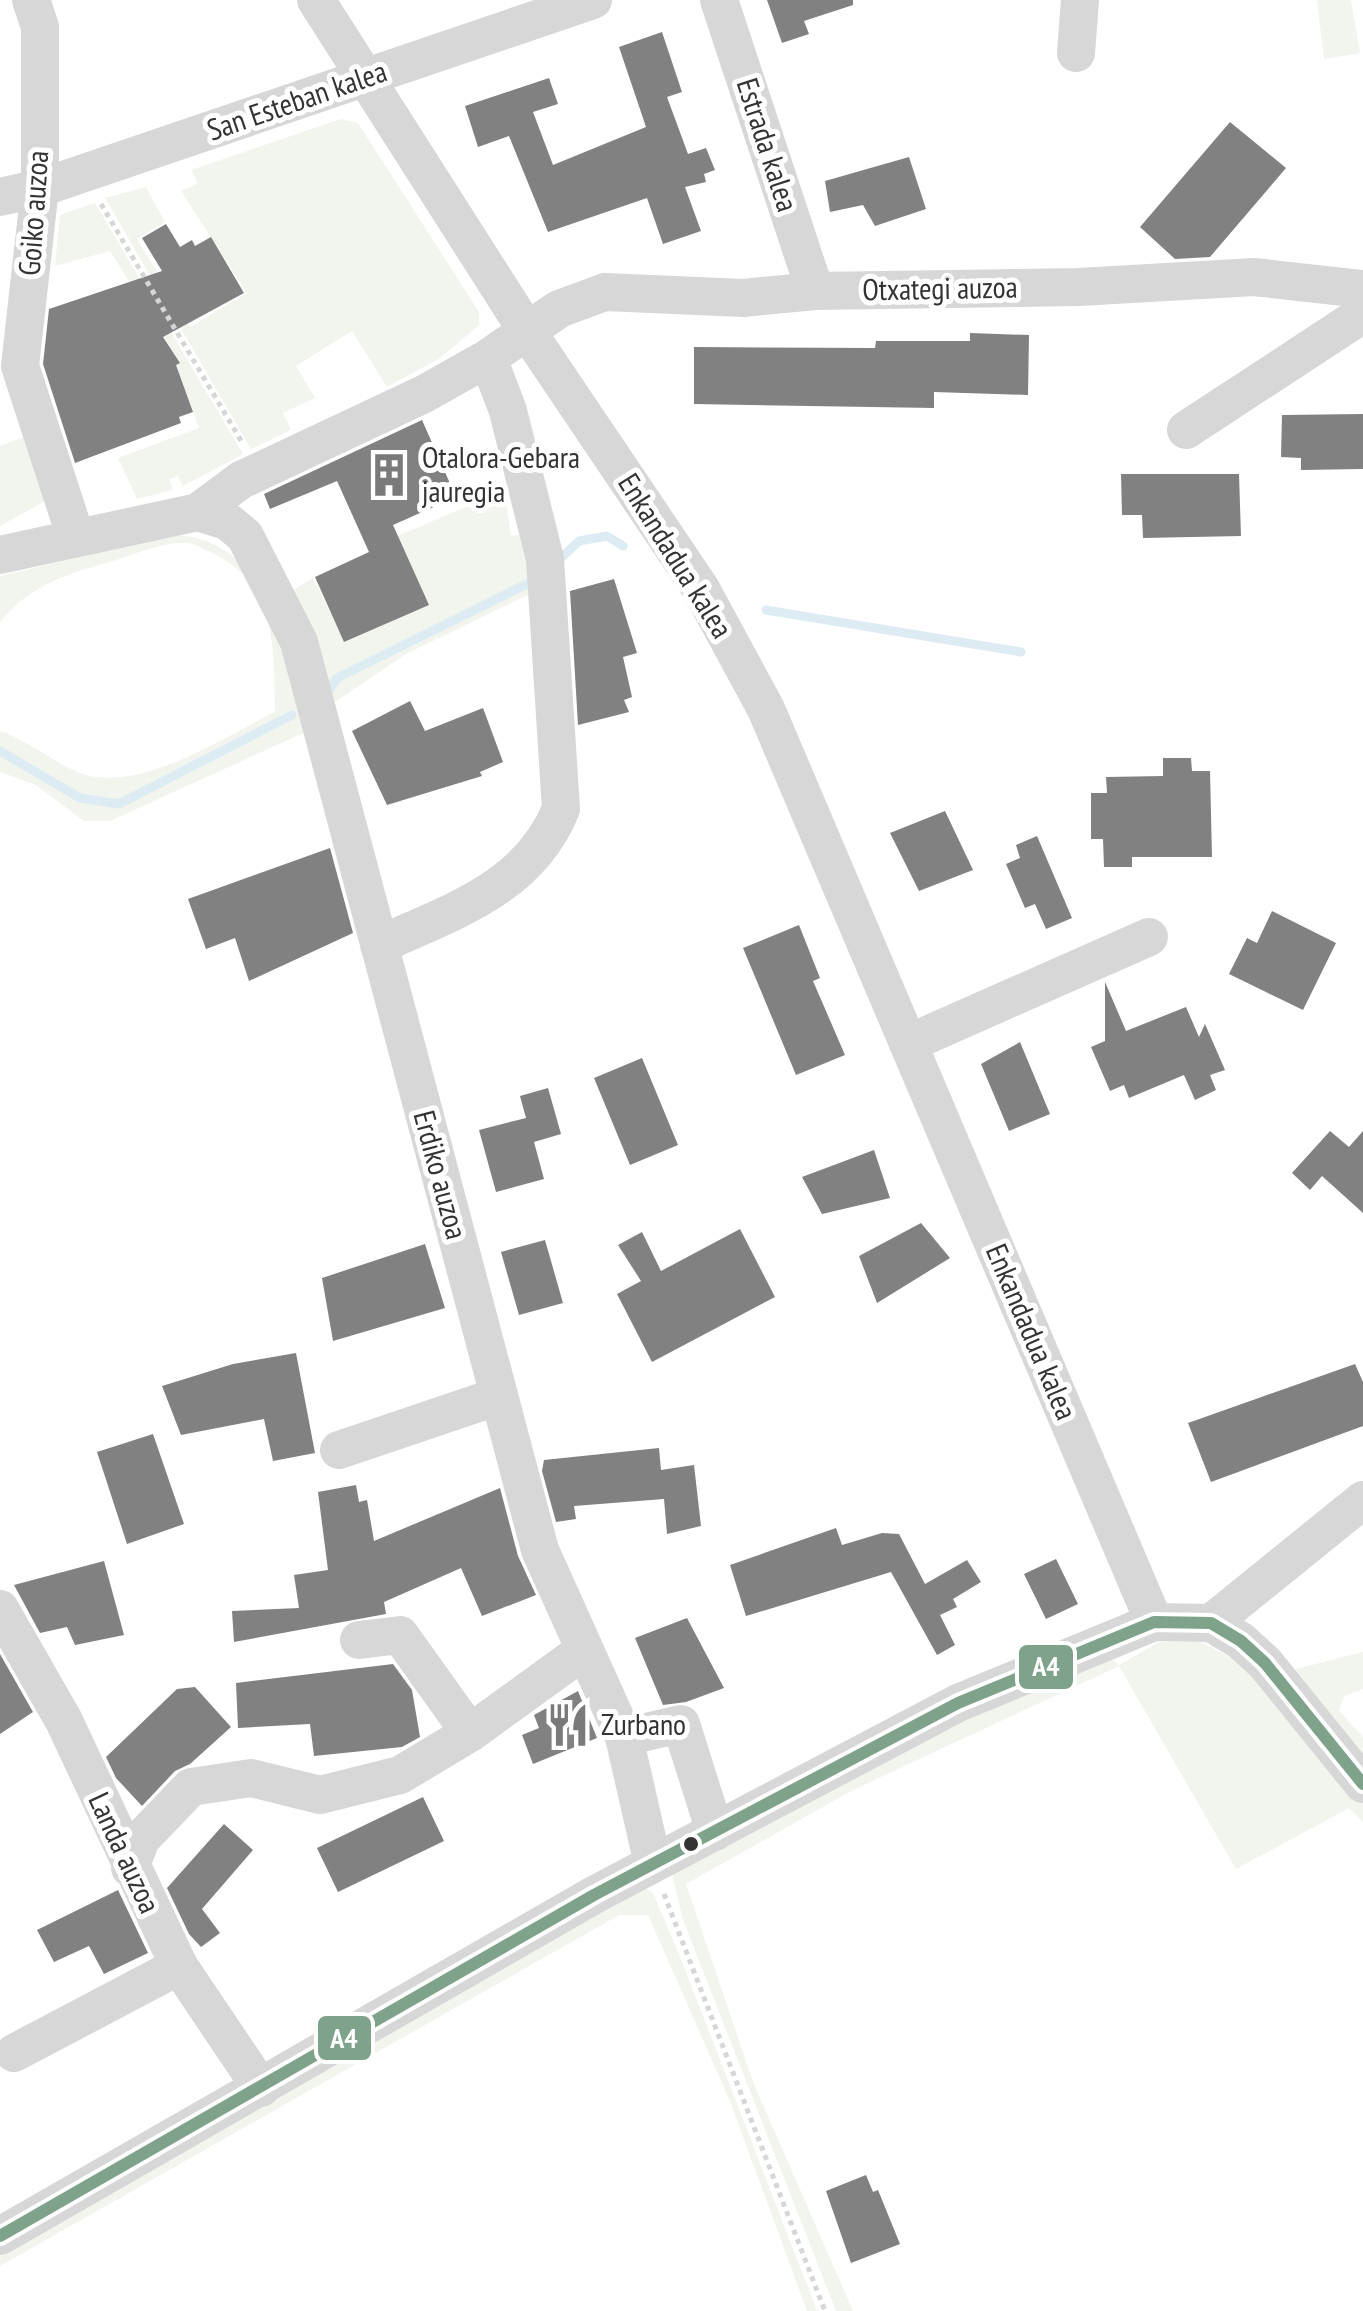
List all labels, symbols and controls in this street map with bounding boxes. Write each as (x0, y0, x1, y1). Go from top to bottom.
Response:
street label: San Esteban kalea (202, 51, 391, 149)
street label: Estrada kalea (729, 73, 808, 216)
street label: Goiko auzoa (9, 149, 56, 277)
street label: Otxategi auzoa (862, 267, 1018, 308)
place label: Otalora-Gebara jauregia (422, 437, 580, 510)
building icon: Otalora-Gebara jauregia (365, 451, 413, 499)
street label: Enkandadua kalea (610, 465, 742, 645)
street label: Erdiko auzoa (406, 1106, 477, 1243)
street label: Enkandadua kalea (978, 1238, 1087, 1425)
line badge: A4 (1017, 1643, 1075, 1691)
text: A4 (1031, 1647, 1060, 1684)
restaurant icon: Zurbano (544, 1701, 592, 1749)
place label: Zurbano (601, 1704, 686, 1743)
street label: Landa auzoa (80, 1786, 170, 1919)
unlabelled marker (681, 1834, 701, 1854)
line badge: A4 (316, 2014, 373, 2062)
text: A4 (329, 2019, 358, 2056)

